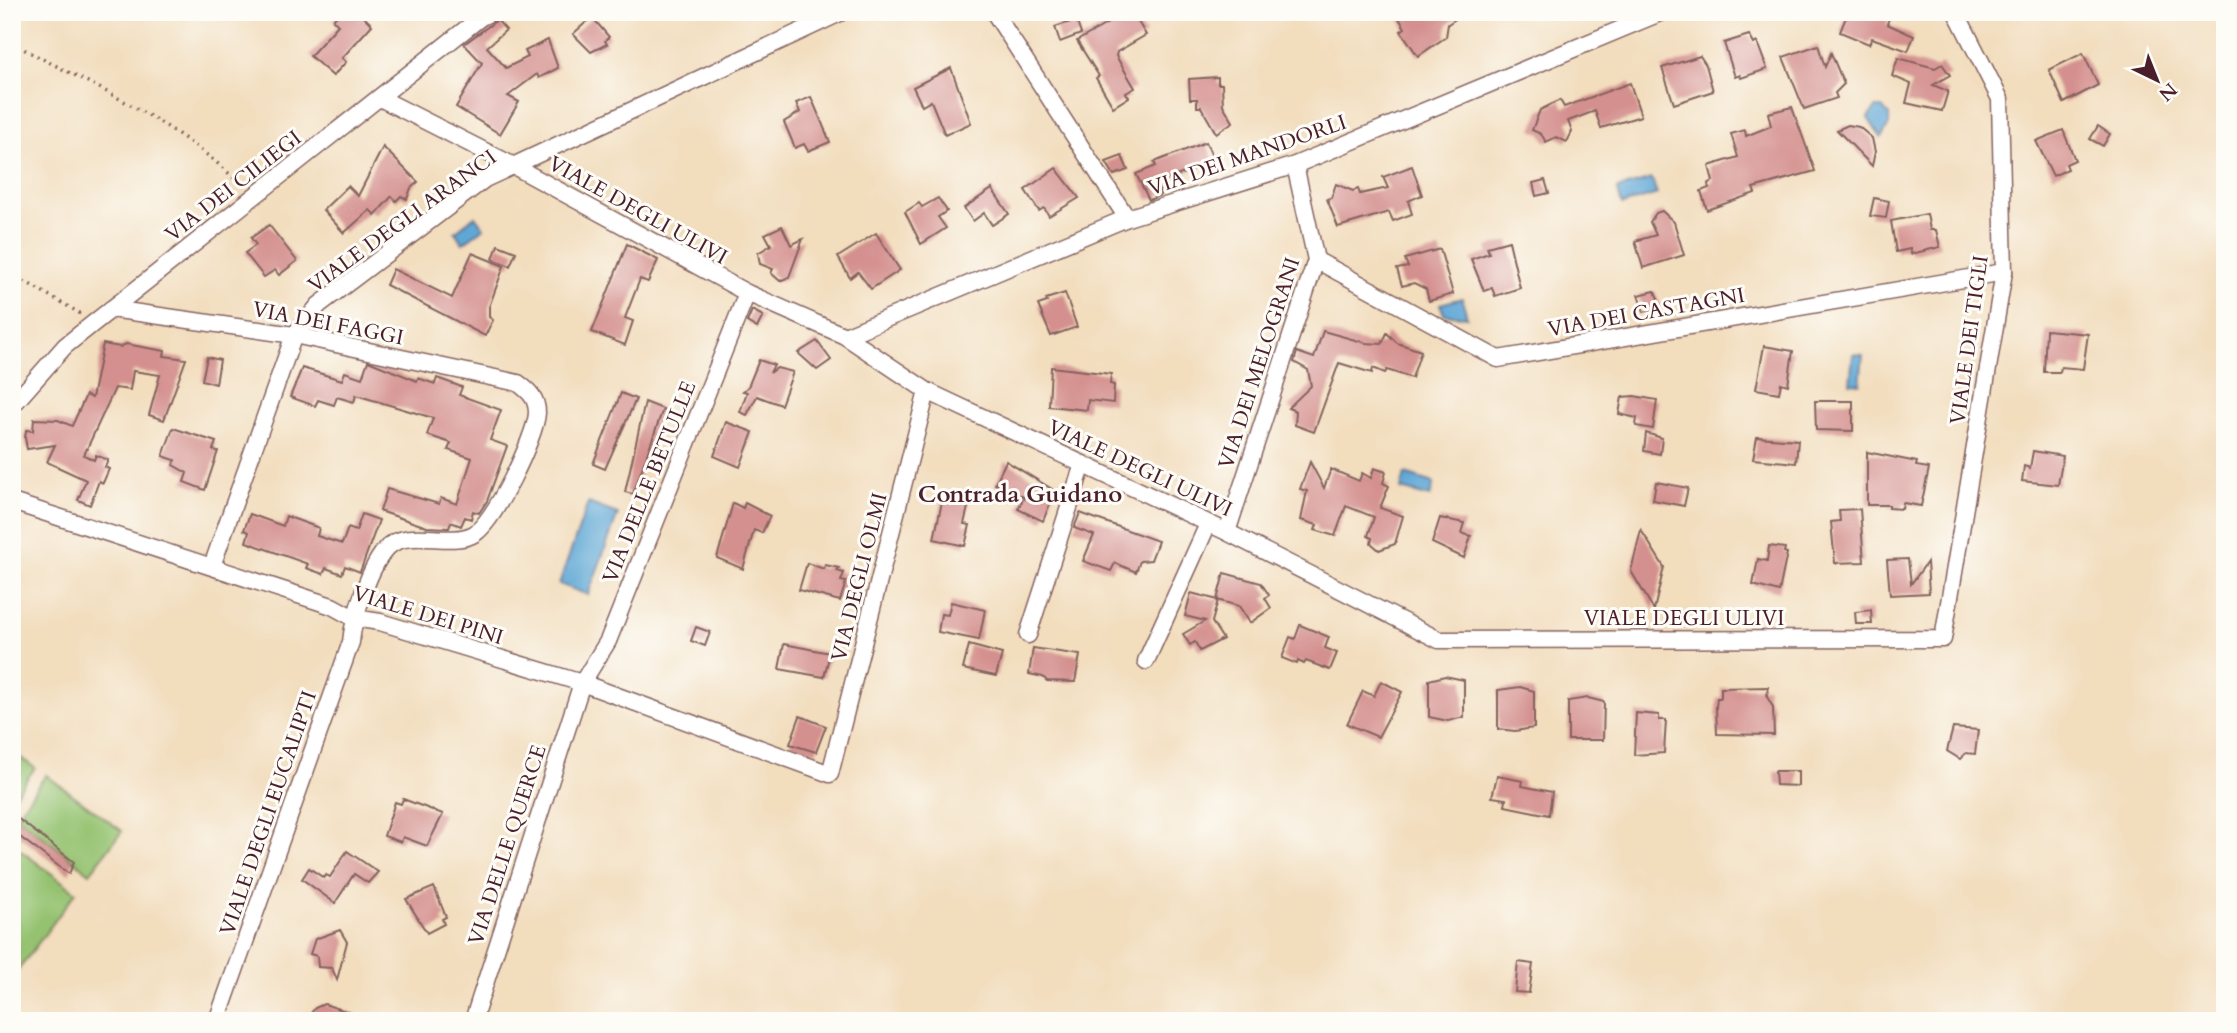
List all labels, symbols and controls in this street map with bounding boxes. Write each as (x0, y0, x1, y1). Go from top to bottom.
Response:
north arrow (2122, 46, 2192, 116)
text: N (2153, 77, 2183, 107)
street label: VIA DEI MANDORLI (1144, 108, 1350, 203)
street label: VIA DEI CILIEGI (159, 124, 308, 249)
street label: VIALE DEGLI ARANCI (302, 143, 502, 300)
street label: VIALE DEGLI ULIVI (543, 149, 733, 272)
street label: VIA DEI MELOGRANI (1212, 254, 1307, 473)
street label: VIALE DEI TIGLI (1943, 254, 1996, 427)
street label: VIA DEI CASTAGNI (1545, 281, 1747, 344)
street label: VIA DEI FAGGI (250, 295, 406, 352)
street label: VIA DELLE BETULLE (596, 377, 703, 587)
street label: VIALE DEGLI ULIVI (1043, 413, 1237, 524)
district label: Contrada Guidano (918, 478, 1122, 511)
street label: VIA DEGLI OLMI (824, 490, 894, 665)
street label: VIALE DEI PINI (349, 579, 507, 652)
street label: VIALE DEGLI ULIVI (1584, 604, 1784, 633)
street label: VIALE DEGLI EUCALIPTI (213, 687, 324, 939)
street label: VIA DELLE QUERCE (461, 741, 554, 949)

